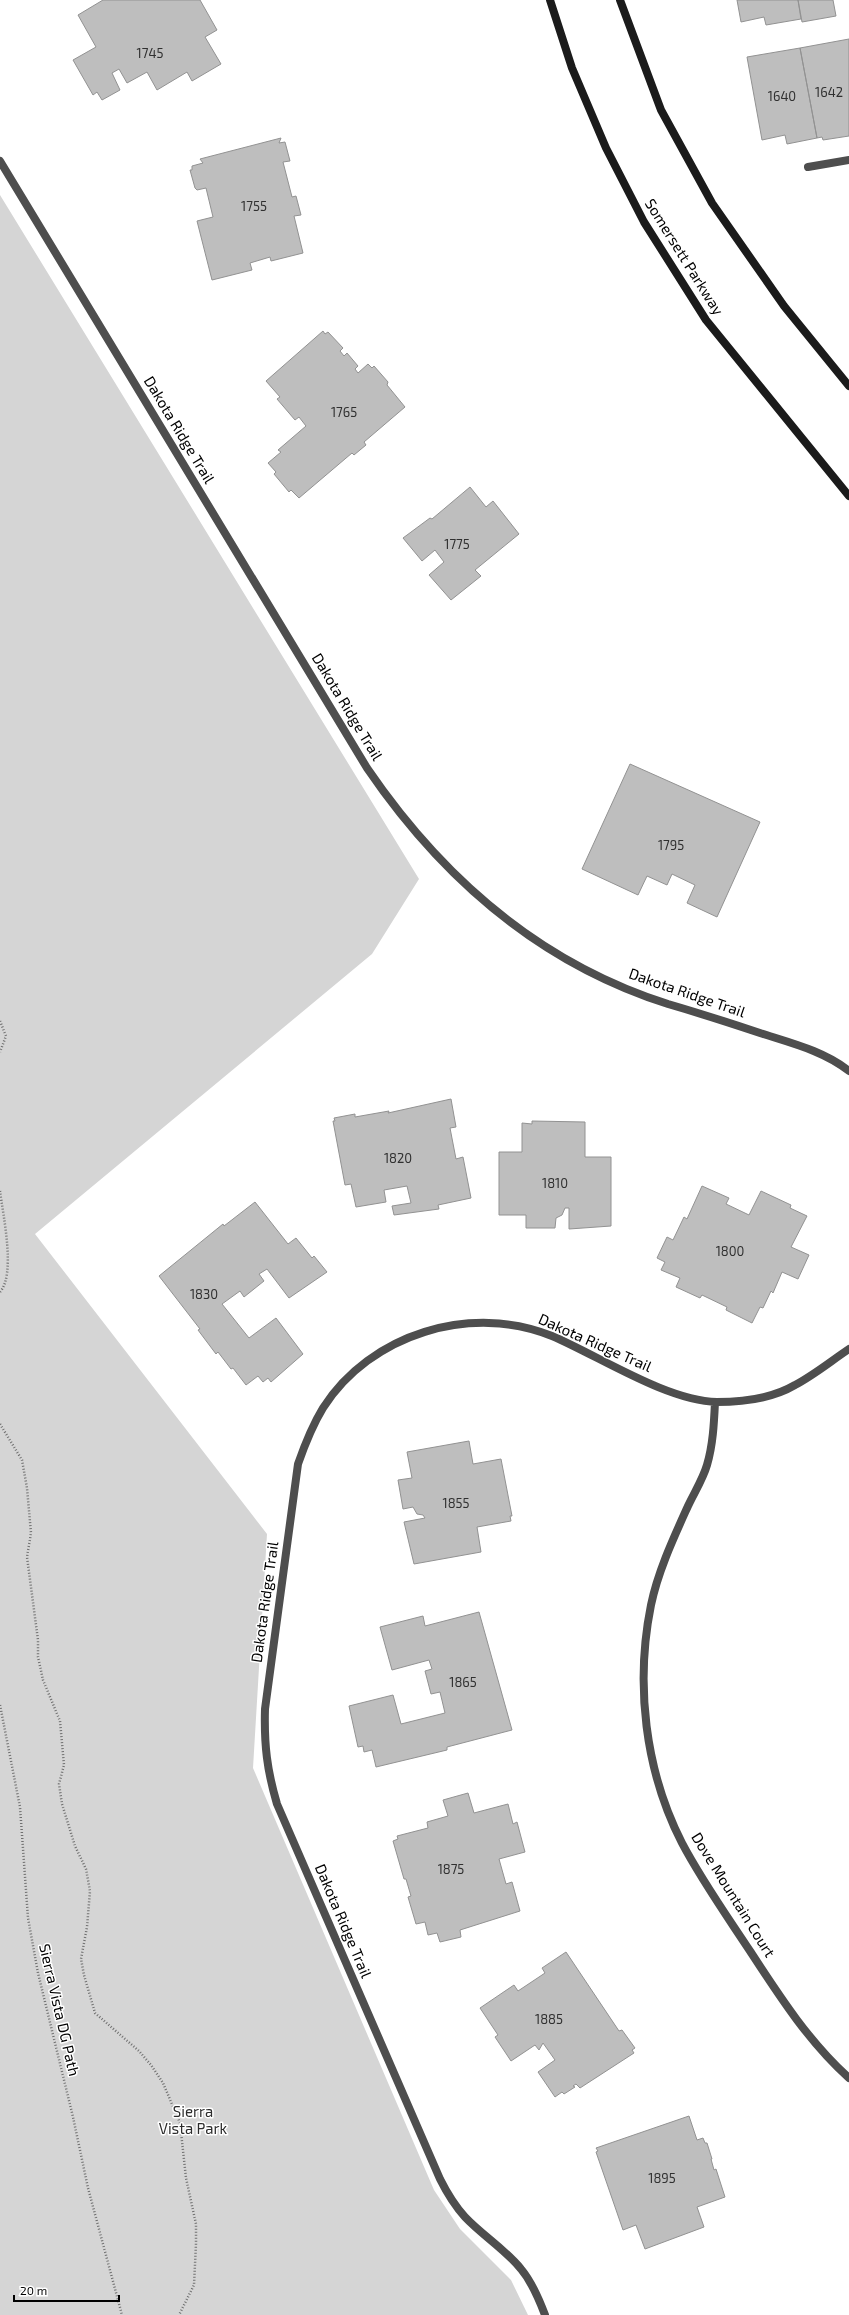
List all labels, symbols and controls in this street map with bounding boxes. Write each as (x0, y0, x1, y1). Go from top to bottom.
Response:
house number: 1745 (137, 45, 163, 61)
house number: 1642 (815, 84, 843, 100)
house number: 1640 (768, 88, 796, 104)
street label: Somersett Parkway (642, 195, 728, 318)
house number: 1755 (241, 198, 267, 214)
street label: Dakota Ridge Trail (141, 373, 219, 487)
house number: 1765 (331, 404, 357, 420)
house number: 1775 (444, 536, 470, 552)
street label: Dakota Ridge Trail (309, 650, 387, 764)
house number: 1795 (658, 837, 684, 853)
street label: Dakota Ridge Trail (627, 964, 748, 1021)
house number: 1820 (384, 1150, 412, 1166)
house number: 1810 (542, 1175, 568, 1191)
house number: 1800 (716, 1243, 744, 1259)
house number: 1830 (190, 1286, 218, 1302)
street label: Dakota Ridge Trail (536, 1309, 655, 1375)
house number: 1855 (442, 1495, 470, 1511)
street label: Dakota Ridge Trail (247, 1540, 281, 1664)
house number: 1865 (449, 1674, 477, 1690)
street label: Dove Mountain Court (688, 1829, 780, 1960)
street label: Dakota Ridge Trail (312, 1861, 376, 1981)
house number: 1875 (438, 1861, 464, 1877)
street label: Sierra Vista DG Path (36, 1942, 84, 2078)
house number: 1885 (535, 2011, 563, 2027)
park label: Sierra Vista Park (159, 2102, 228, 2137)
house number: 1895 (648, 2170, 676, 2186)
scale bar (14, 2277, 119, 2303)
text: 20 m (20, 2283, 47, 2297)

